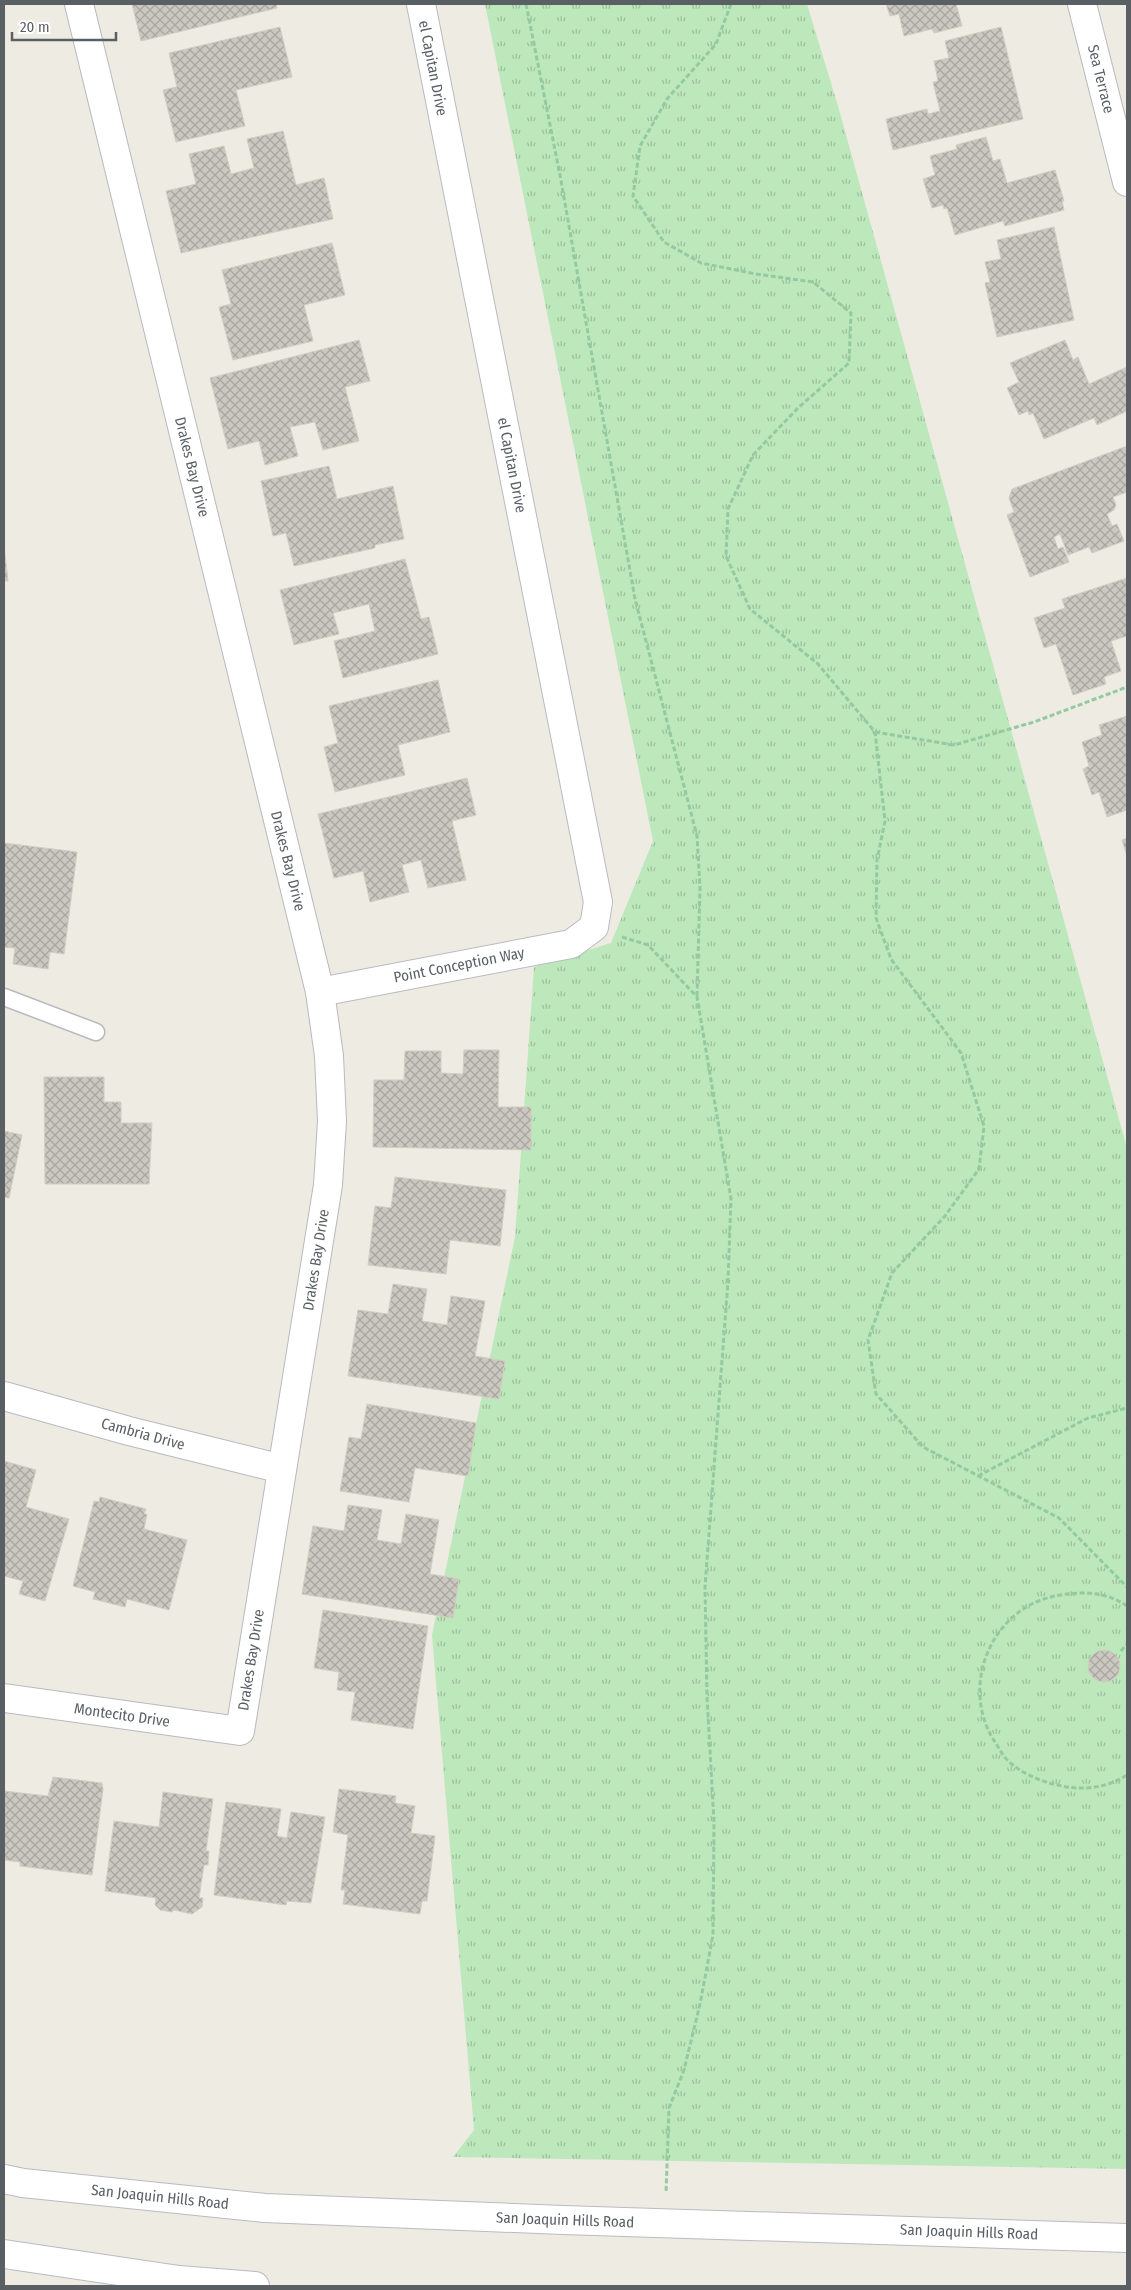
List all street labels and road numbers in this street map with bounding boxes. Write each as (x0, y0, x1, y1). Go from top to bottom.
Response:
street label: el Capitan Drive (415, 19, 451, 117)
street label: Sea Terrace (1084, 43, 1118, 115)
street label: Drakes Bay Drive (171, 415, 213, 519)
street label: el Capitan Drive (494, 416, 530, 514)
street label: Drakes Bay Drive (267, 809, 309, 913)
street label: Point Conception Way (392, 943, 526, 986)
street label: Drakes Bay Drive (299, 1208, 333, 1312)
street label: Cambria Drive (99, 1414, 187, 1454)
street label: Drakes Bay Drive (234, 1608, 268, 1712)
street label: Montecito Drive (73, 1699, 171, 1731)
street label: San Joaquin Hills Road (90, 2181, 230, 2213)
street label: San Joaquin Hills Road (496, 2209, 634, 2231)
street label: San Joaquin Hills Road (900, 2221, 1038, 2243)

